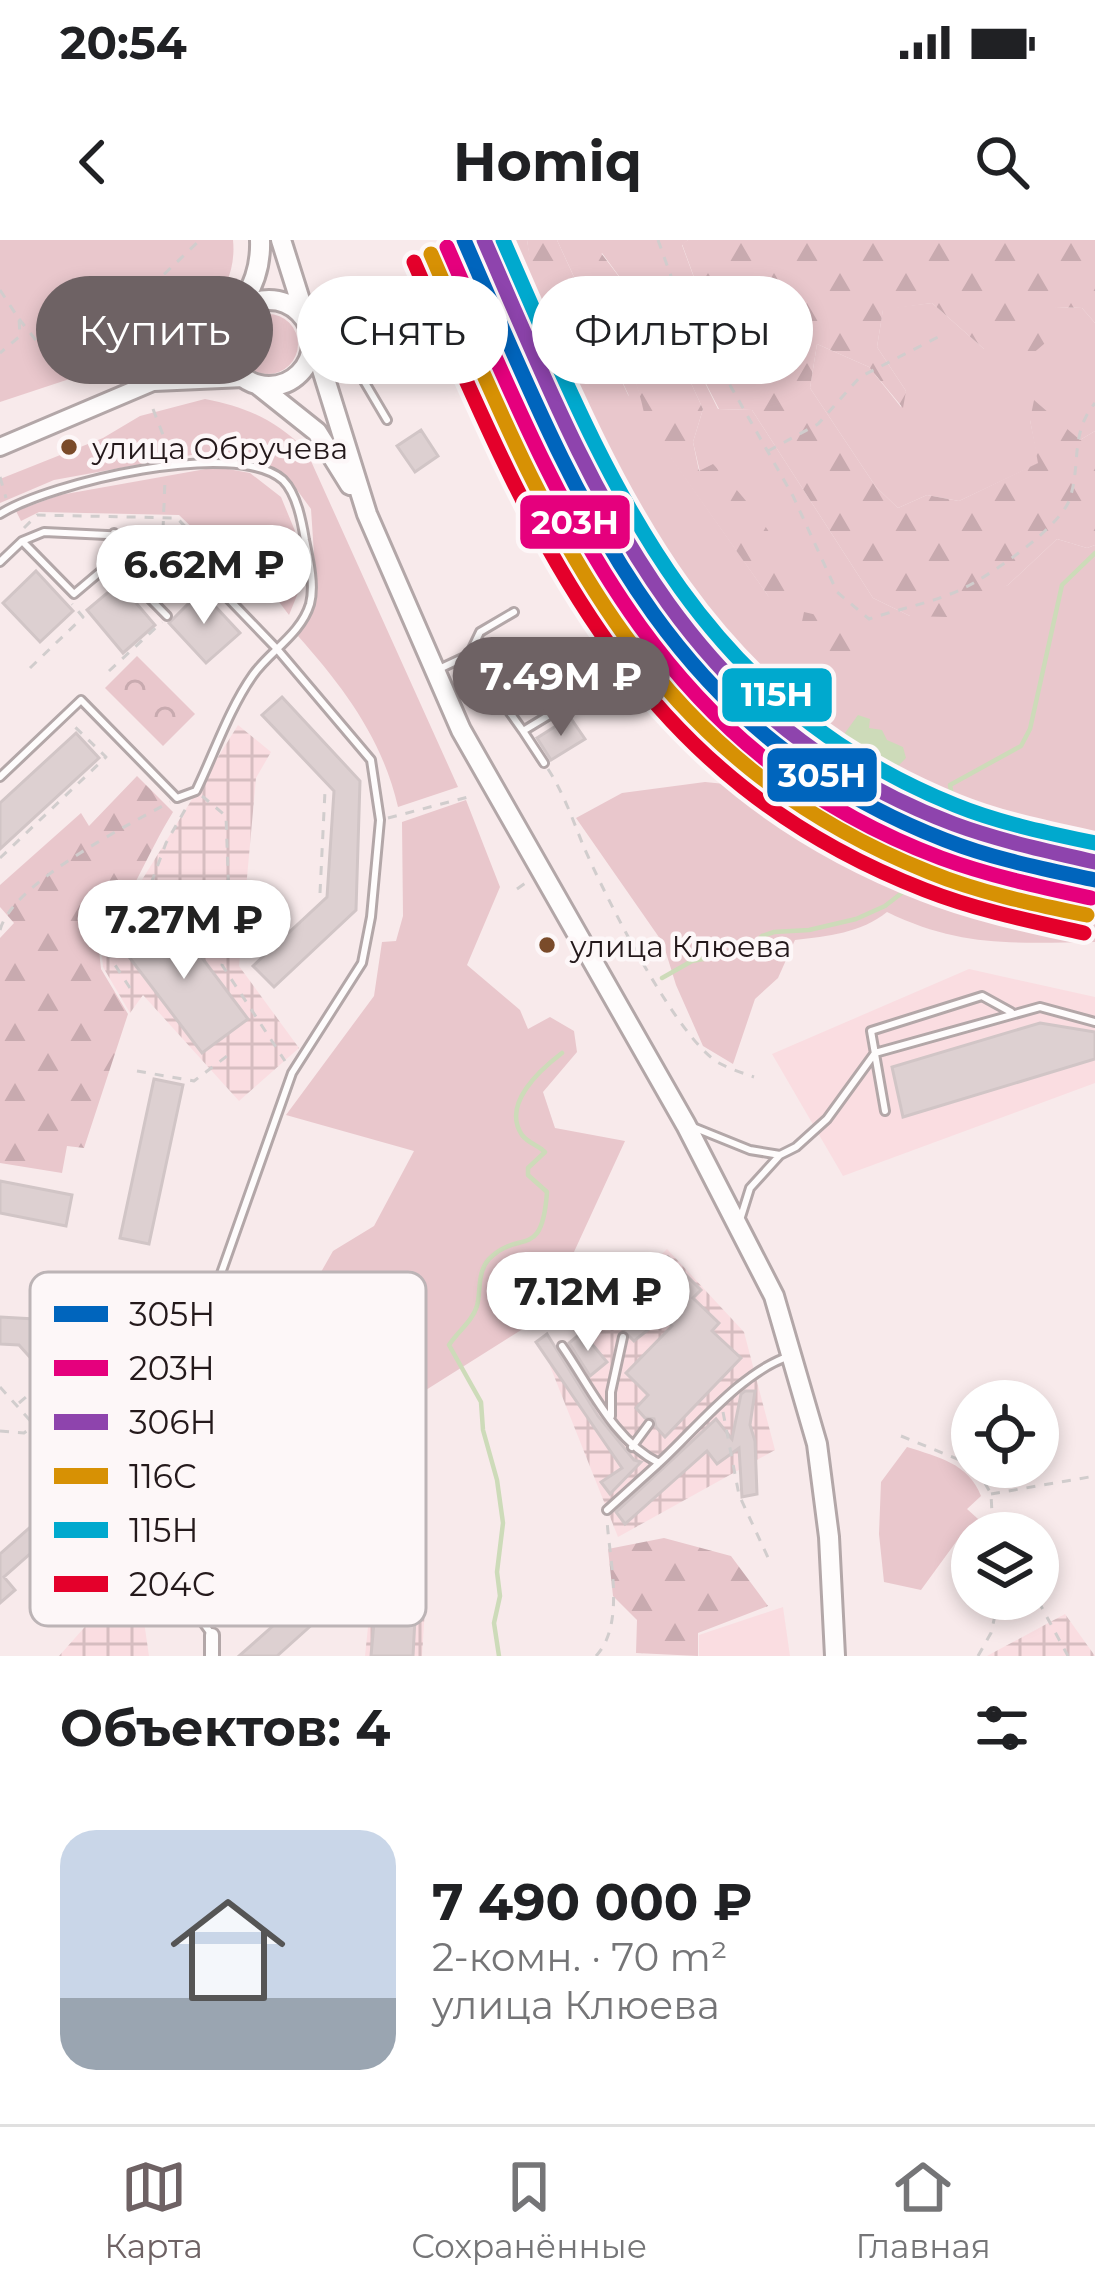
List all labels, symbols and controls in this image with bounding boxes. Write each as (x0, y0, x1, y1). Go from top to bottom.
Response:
text: 20:54 (60, 15, 187, 70)
icon: back (60, 129, 126, 195)
text: Homiq (453, 129, 642, 195)
icon: search (969, 129, 1035, 195)
chip: Купить (36, 276, 273, 384)
chip: Снять (297, 276, 508, 384)
chip: Фильтры (532, 276, 813, 384)
place label: улица Обручева (91, 430, 348, 467)
marker: улица Обручева (58, 436, 80, 458)
line badge: 203Н (518, 493, 632, 551)
text: 203Н (531, 502, 619, 542)
pin: 6.62M ₽ (93, 525, 315, 627)
text: 6.62M ₽ (123, 540, 285, 588)
pin: 7.49M ₽ (450, 637, 672, 739)
text: 7.49M ₽ (480, 652, 642, 700)
line badge: 115Н (720, 666, 834, 724)
text: 115Н (741, 674, 813, 714)
line badge: 305Н (765, 746, 879, 804)
text: 305Н (777, 755, 866, 795)
pin: 7.27M ₽ (73, 880, 295, 982)
text: 7.27M ₽ (105, 895, 263, 943)
place label: улица Клюева (569, 928, 791, 965)
marker: улица Клюева (536, 934, 558, 956)
pin: 7.12M ₽ (477, 1252, 699, 1354)
text: 7.12M ₽ (514, 1267, 662, 1315)
legend (30, 1272, 426, 1626)
text: 305Н (129, 1294, 215, 1334)
text: 203Н (129, 1348, 215, 1388)
map controls (951, 1380, 1059, 1620)
button: locate (951, 1380, 1059, 1488)
text: 306Н (129, 1402, 217, 1442)
text: 116С (129, 1456, 197, 1496)
text: 115Н (129, 1510, 199, 1550)
button: layers (951, 1512, 1059, 1620)
text: 204С (129, 1564, 215, 1604)
icon: filters (969, 1695, 1035, 1761)
text: Объектов: 4 (60, 1697, 391, 1759)
text: 7 490 000 ₽ (432, 1871, 752, 1933)
icon: home (156, 1878, 300, 2022)
text: 2-комн. · 70 m² (432, 1933, 728, 1981)
text: улица Клюева (432, 1981, 720, 2029)
tab: Карта (104, 2154, 203, 2266)
tab: Сохранённые (411, 2154, 647, 2266)
tab: Главная (855, 2154, 991, 2266)

